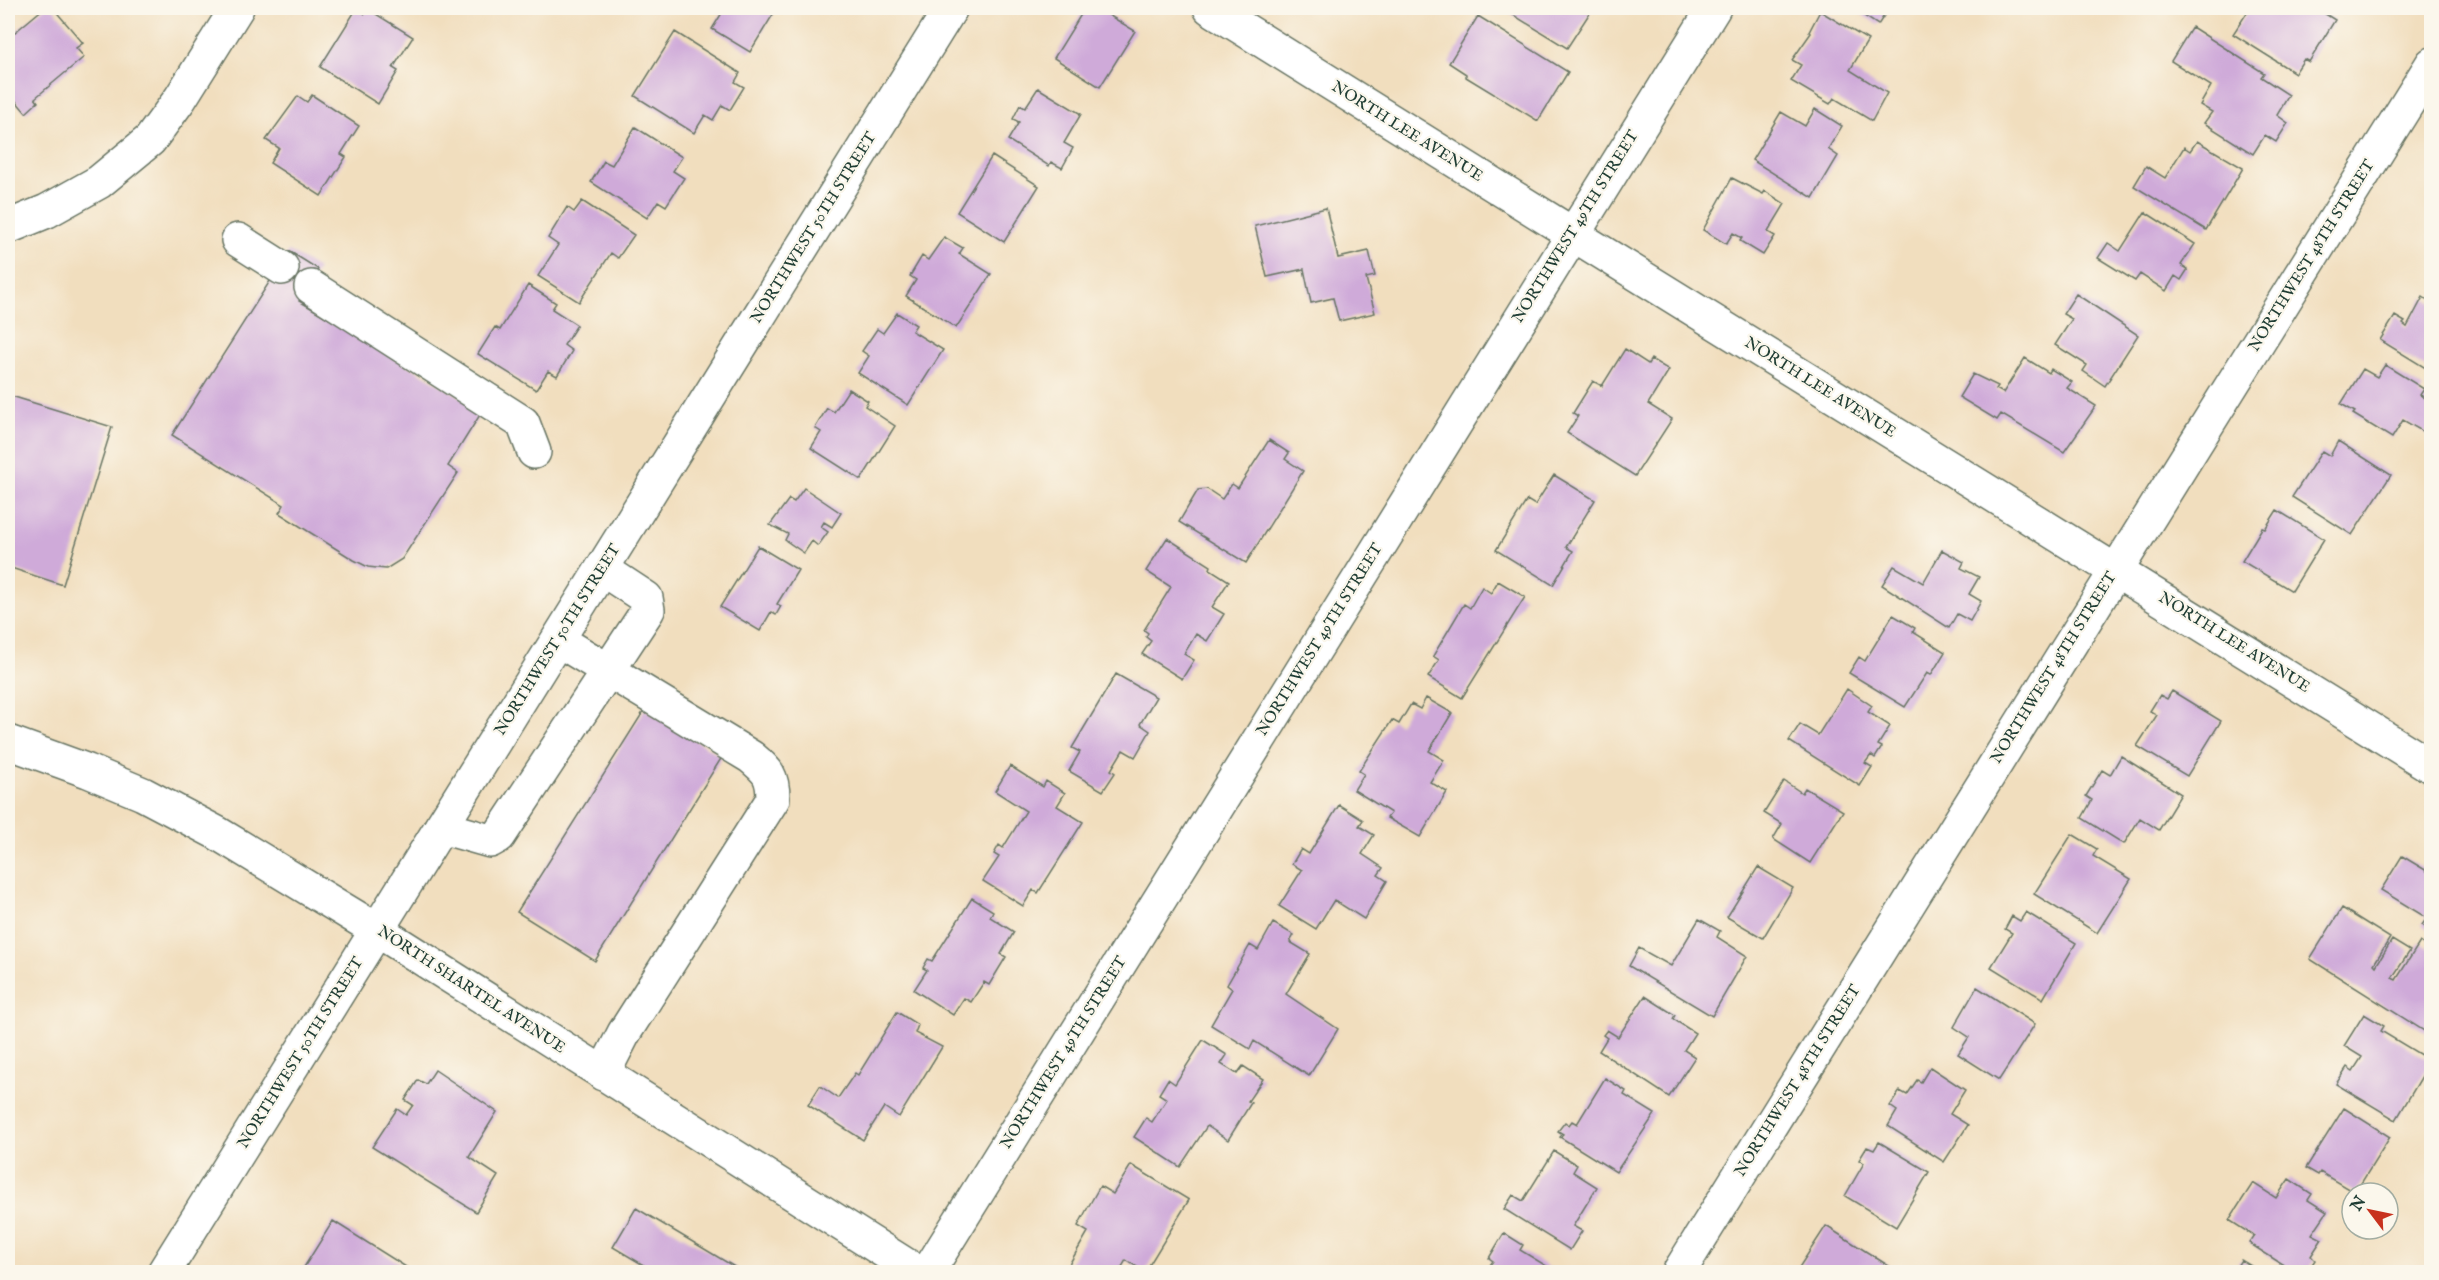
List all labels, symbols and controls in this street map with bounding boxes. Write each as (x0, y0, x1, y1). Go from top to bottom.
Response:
street label: NORTH LEE AVENUE (1328, 77, 1486, 187)
street label: NORTHWEST 49TH STREET (1508, 127, 1644, 327)
street label: NORTHWEST 50TH STREET (747, 128, 881, 327)
street label: NORTHWEST 48TH STREET (2245, 156, 2380, 356)
street label: NORTH LEE AVENUE (1741, 333, 1899, 443)
street label: NORTHWEST 50TH STREET (491, 540, 625, 739)
street label: NORTHWEST 49TH STREET (1252, 540, 1388, 740)
street label: NORTHWEST 48TH STREET (1987, 568, 2122, 768)
street label: NORTH LEE AVENUE (2155, 588, 2313, 698)
street label: NORTH SHARTEL AVENUE (373, 922, 569, 1058)
street label: NORTHWEST 50TH STREET (234, 953, 368, 1152)
street label: NORTHWEST 49TH STREET (996, 953, 1132, 1153)
street label: NORTHWEST 48TH STREET (1731, 981, 1866, 1181)
north arrow (2340, 1181, 2400, 1241)
text: N (2346, 1193, 2371, 1216)

